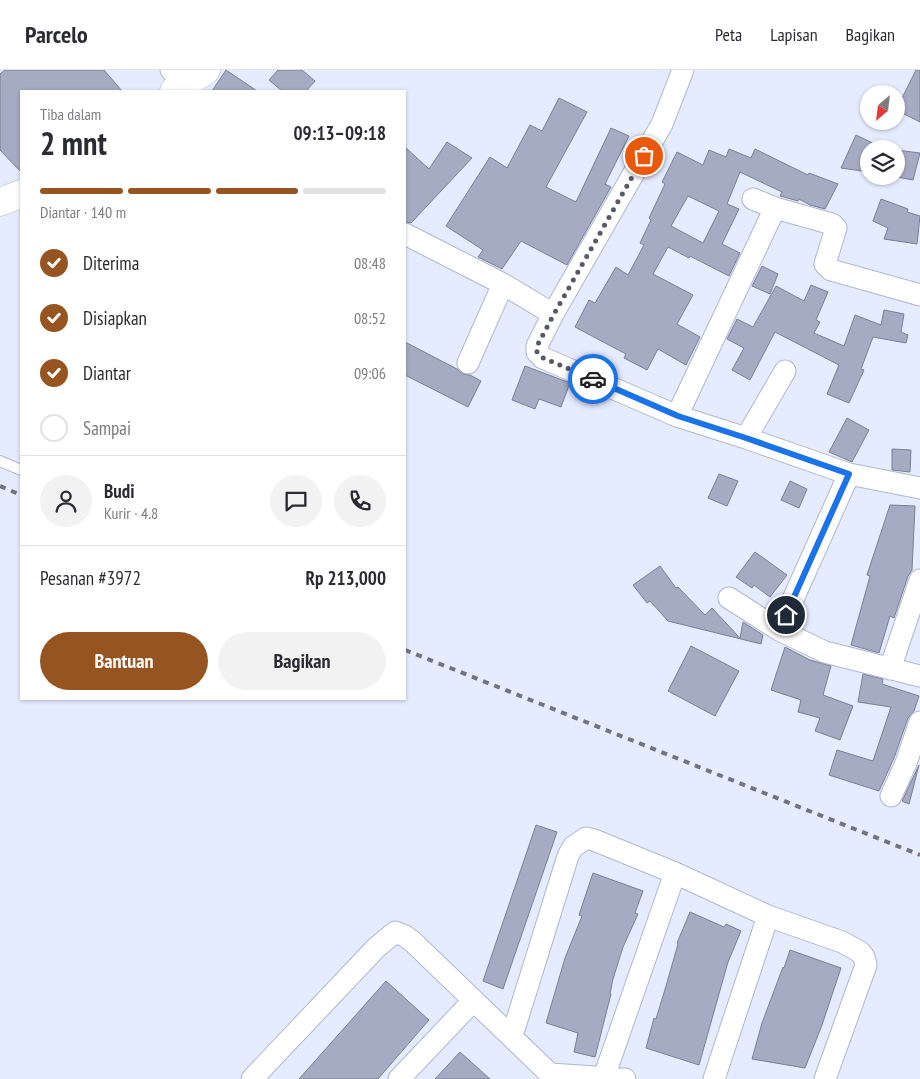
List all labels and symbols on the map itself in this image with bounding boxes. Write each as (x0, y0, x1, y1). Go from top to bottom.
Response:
north arrow (860, 85, 905, 130)
pin (623, 135, 665, 177)
courier (568, 354, 618, 404)
pin (765, 594, 807, 636)

